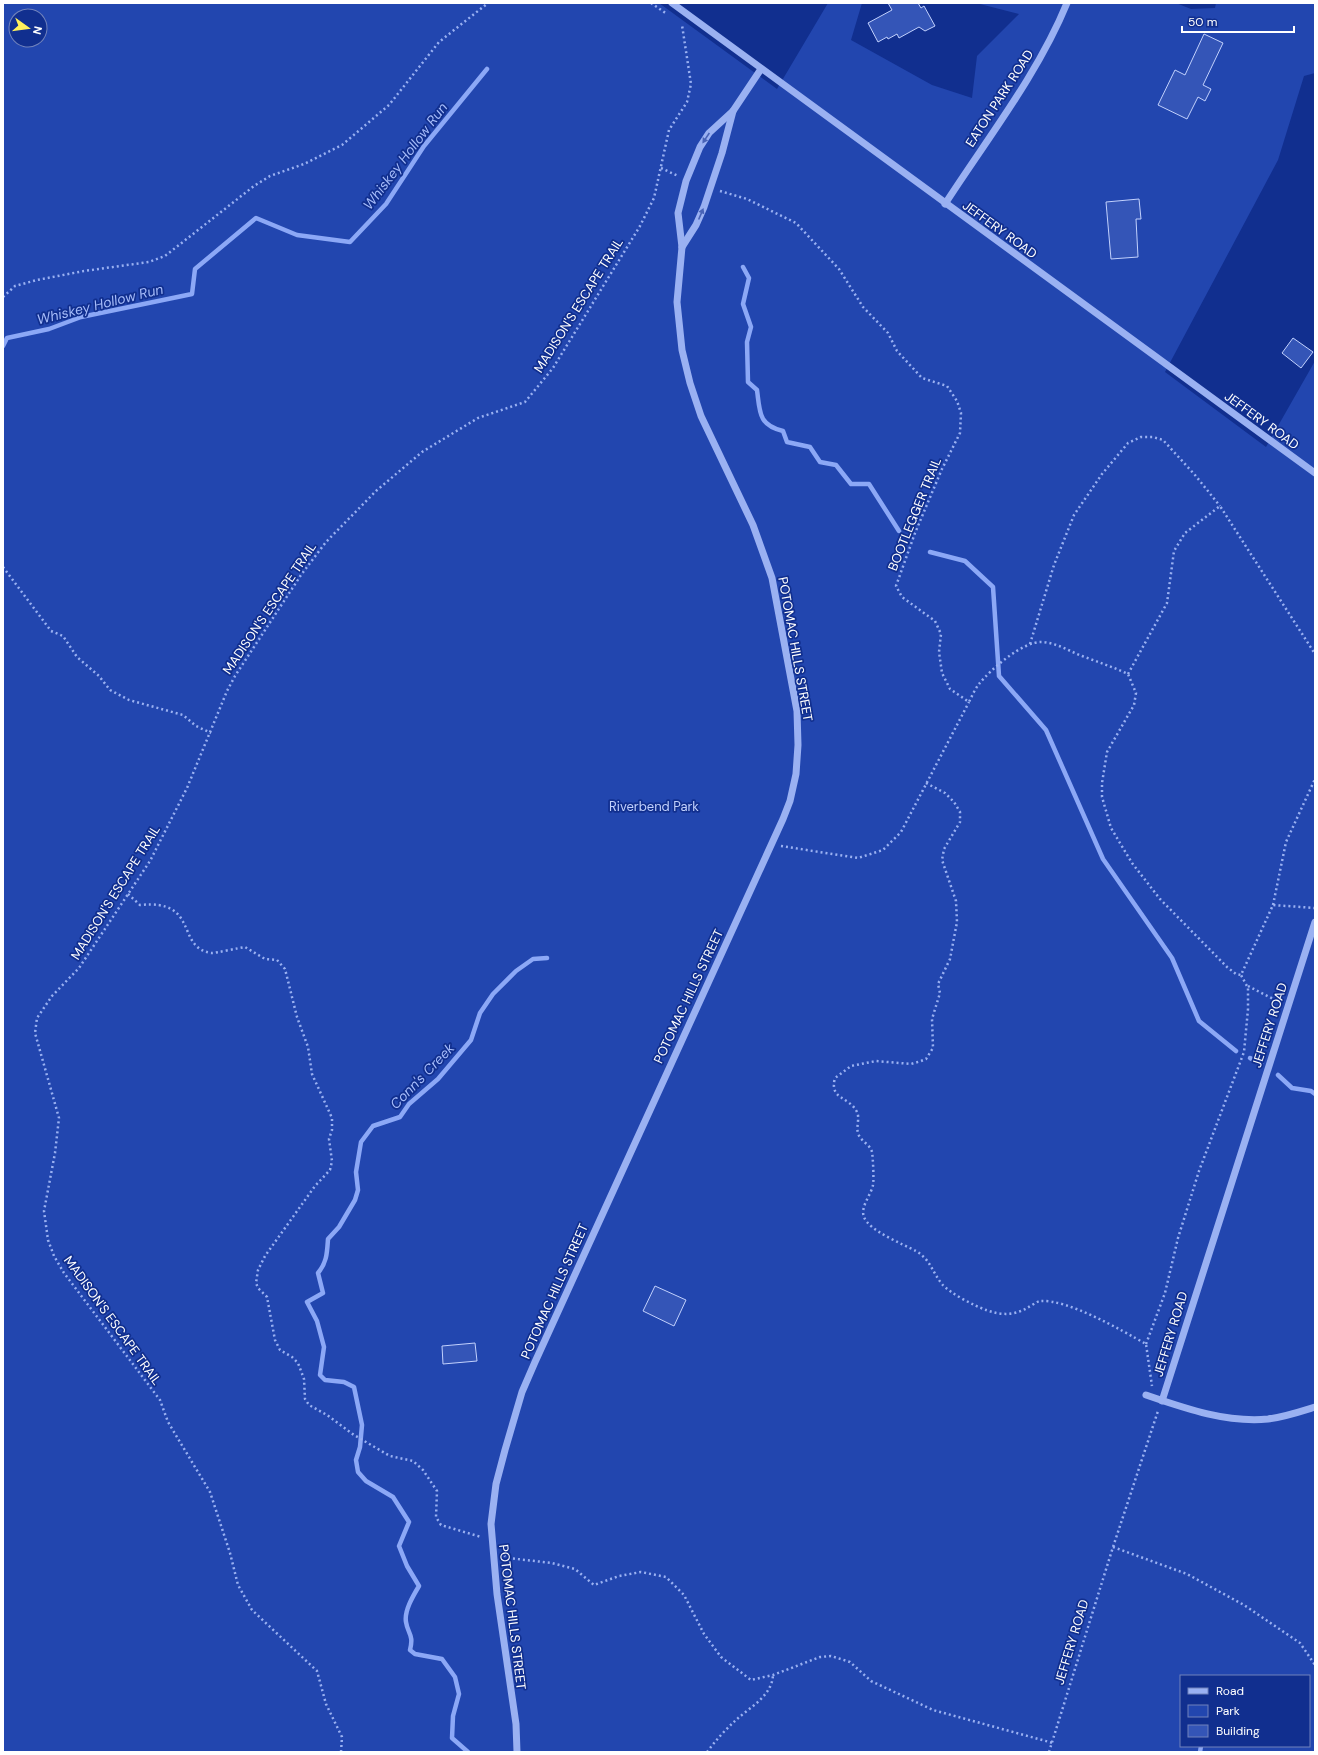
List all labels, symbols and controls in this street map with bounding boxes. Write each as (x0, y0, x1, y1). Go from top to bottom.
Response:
north arrow (8, 8, 48, 48)
scale bar (1182, 8, 1294, 34)
text: 50 m (1188, 14, 1217, 30)
text: N (30, 25, 45, 36)
street label: EATON PARK ROAD (962, 46, 1037, 150)
water label: Whiskey Hollow Run (359, 99, 451, 213)
one-way arrow (702, 133, 709, 144)
street label: JEFFERY ROAD (959, 197, 1040, 262)
one-way arrow (698, 208, 704, 219)
street label: MADISON'S ESCAPE TRAIL (530, 235, 627, 376)
water label: Whiskey Hollow Run (35, 280, 165, 328)
street label: JEFFERY ROAD (1221, 388, 1302, 453)
street label: BOOTLEGGER TRAIL (884, 455, 945, 573)
street label: MADISON'S ESCAPE TRAIL (219, 539, 320, 678)
street label: POTOMAC HILLS STREET (774, 576, 817, 723)
park label: Riverbend Park (609, 798, 699, 815)
street label: MADISON'S ESCAPE TRAIL (67, 822, 164, 963)
street label: POTOMAC HILLS STREET (650, 926, 727, 1066)
street label: JEFFERY ROAD (1248, 981, 1291, 1070)
water label: Conn's Creek (386, 1039, 459, 1113)
street label: POTOMAC HILLS STREET (517, 1221, 592, 1362)
street label: MADISON'S ESCAPE TRAIL (60, 1252, 165, 1388)
street label: JEFFERY ROAD (1149, 1289, 1192, 1379)
street label: POTOMAC HILLS STREET (495, 1543, 530, 1691)
street label: JEFFERY ROAD (1050, 1597, 1093, 1687)
legend (1180, 1675, 1310, 1747)
text: Road (1216, 1683, 1244, 1699)
text: Park (1216, 1703, 1240, 1719)
text: Building (1216, 1723, 1260, 1739)

